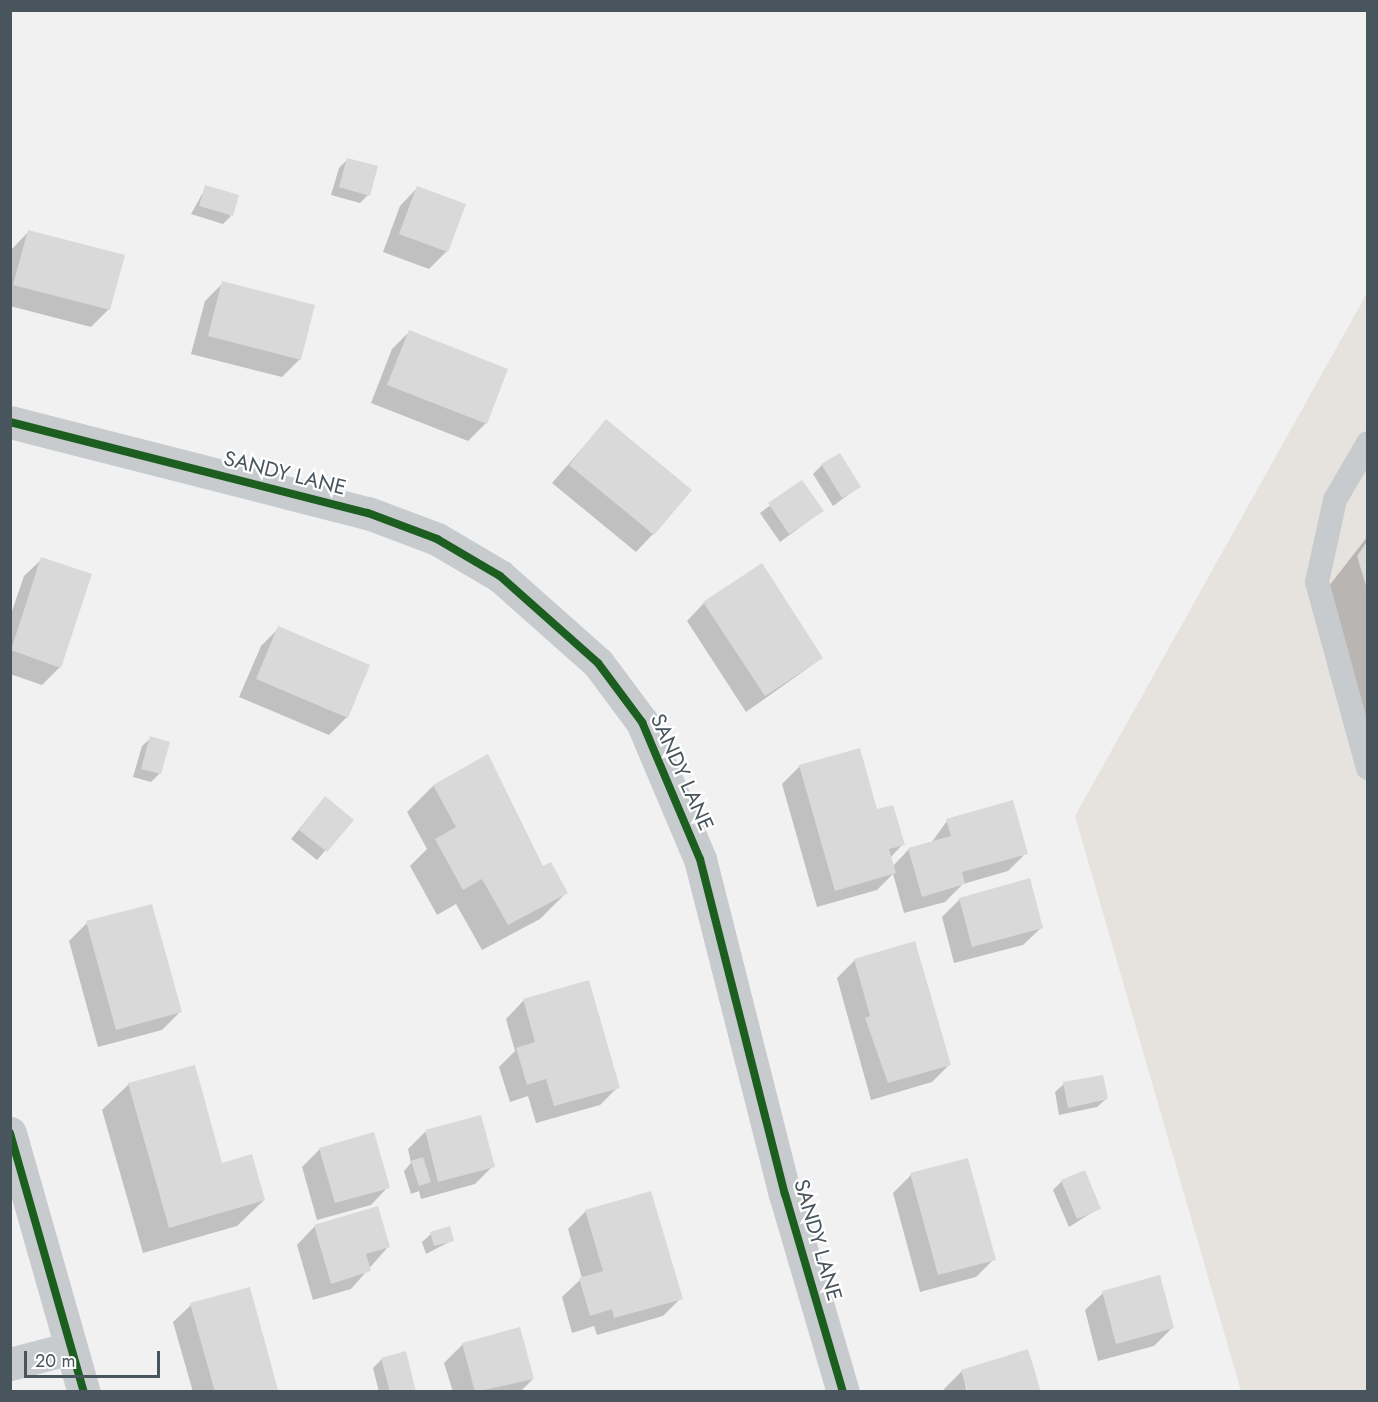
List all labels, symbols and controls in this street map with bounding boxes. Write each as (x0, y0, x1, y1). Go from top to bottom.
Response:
street label: SANDY LANE (221, 446, 349, 500)
street label: SANDY LANE (645, 710, 719, 834)
street label: SANDY LANE (789, 1176, 847, 1304)
scale bar (27, 1339, 164, 1377)
text: 20 m (35, 1348, 75, 1374)

